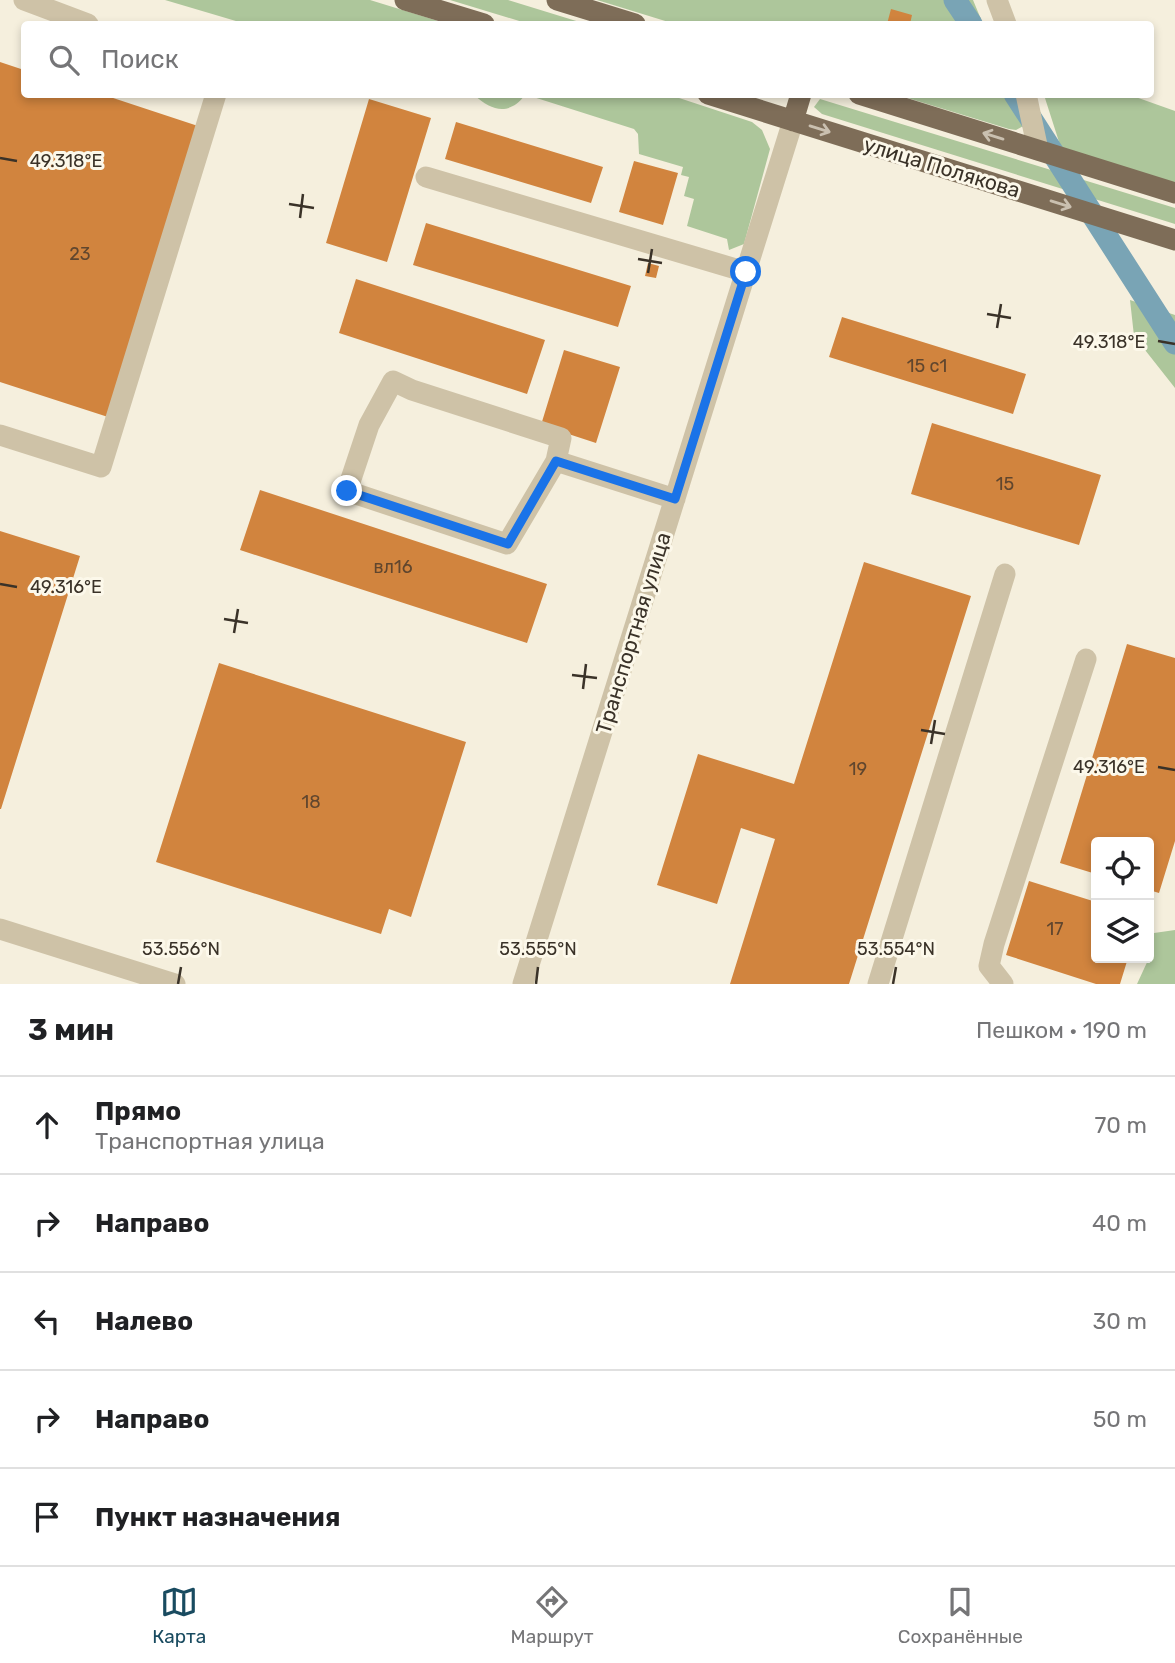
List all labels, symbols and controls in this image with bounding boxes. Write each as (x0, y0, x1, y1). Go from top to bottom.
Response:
search box (21, 21, 1154, 98)
icon: search (45, 41, 83, 79)
text: Поиск (101, 44, 179, 75)
one-way arrow (809, 124, 831, 137)
one-way arrow (982, 129, 1004, 142)
street label: улица Полякова (861, 131, 1023, 203)
text: 49.318°E (30, 150, 102, 172)
one-way arrow (1050, 199, 1072, 212)
house number: 23 (69, 243, 91, 265)
route start (730, 256, 761, 287)
text: 49.318°E (1073, 331, 1145, 353)
house number: 15 с1 (907, 355, 947, 377)
house number: 15 (996, 473, 1014, 495)
route end (331, 475, 362, 506)
street label: Транспортная улица (590, 529, 676, 737)
house number: вл16 (373, 556, 413, 578)
text: 49.316°E (30, 576, 102, 598)
text: 49.316°E (1073, 756, 1145, 778)
house number: 19 (849, 758, 867, 780)
house number: 18 (301, 791, 321, 813)
map controls (1091, 837, 1154, 963)
button: locate (1091, 837, 1154, 900)
button: layers (1091, 900, 1154, 963)
house number: 17 (1047, 918, 1063, 940)
text: 53.556°N (142, 938, 220, 960)
text: 53.555°N (499, 938, 577, 960)
text: 53.554°N (857, 938, 935, 960)
text: 3 мин (28, 1012, 114, 1048)
text: Пешком · 190 m (976, 1016, 1147, 1044)
text: Прямо (95, 1096, 181, 1127)
icon: ahead (28, 1106, 66, 1144)
text: 70 m (1095, 1111, 1147, 1139)
text: Транспортная улица (95, 1127, 325, 1155)
icon: right (28, 1204, 66, 1242)
text: Направо (95, 1208, 209, 1239)
text: 40 m (1092, 1209, 1147, 1237)
icon: left (28, 1302, 66, 1340)
text: Налево (95, 1306, 193, 1337)
text: 30 m (1092, 1307, 1147, 1335)
icon: right (28, 1400, 66, 1438)
text: Направо (95, 1404, 209, 1435)
text: 50 m (1093, 1405, 1147, 1433)
icon: arrive (28, 1498, 66, 1536)
text: Пункт назначения (95, 1502, 340, 1533)
tab: Карта (152, 1583, 206, 1648)
tab: Маршрут (511, 1583, 594, 1648)
tab: Сохранённые (898, 1583, 1023, 1648)

